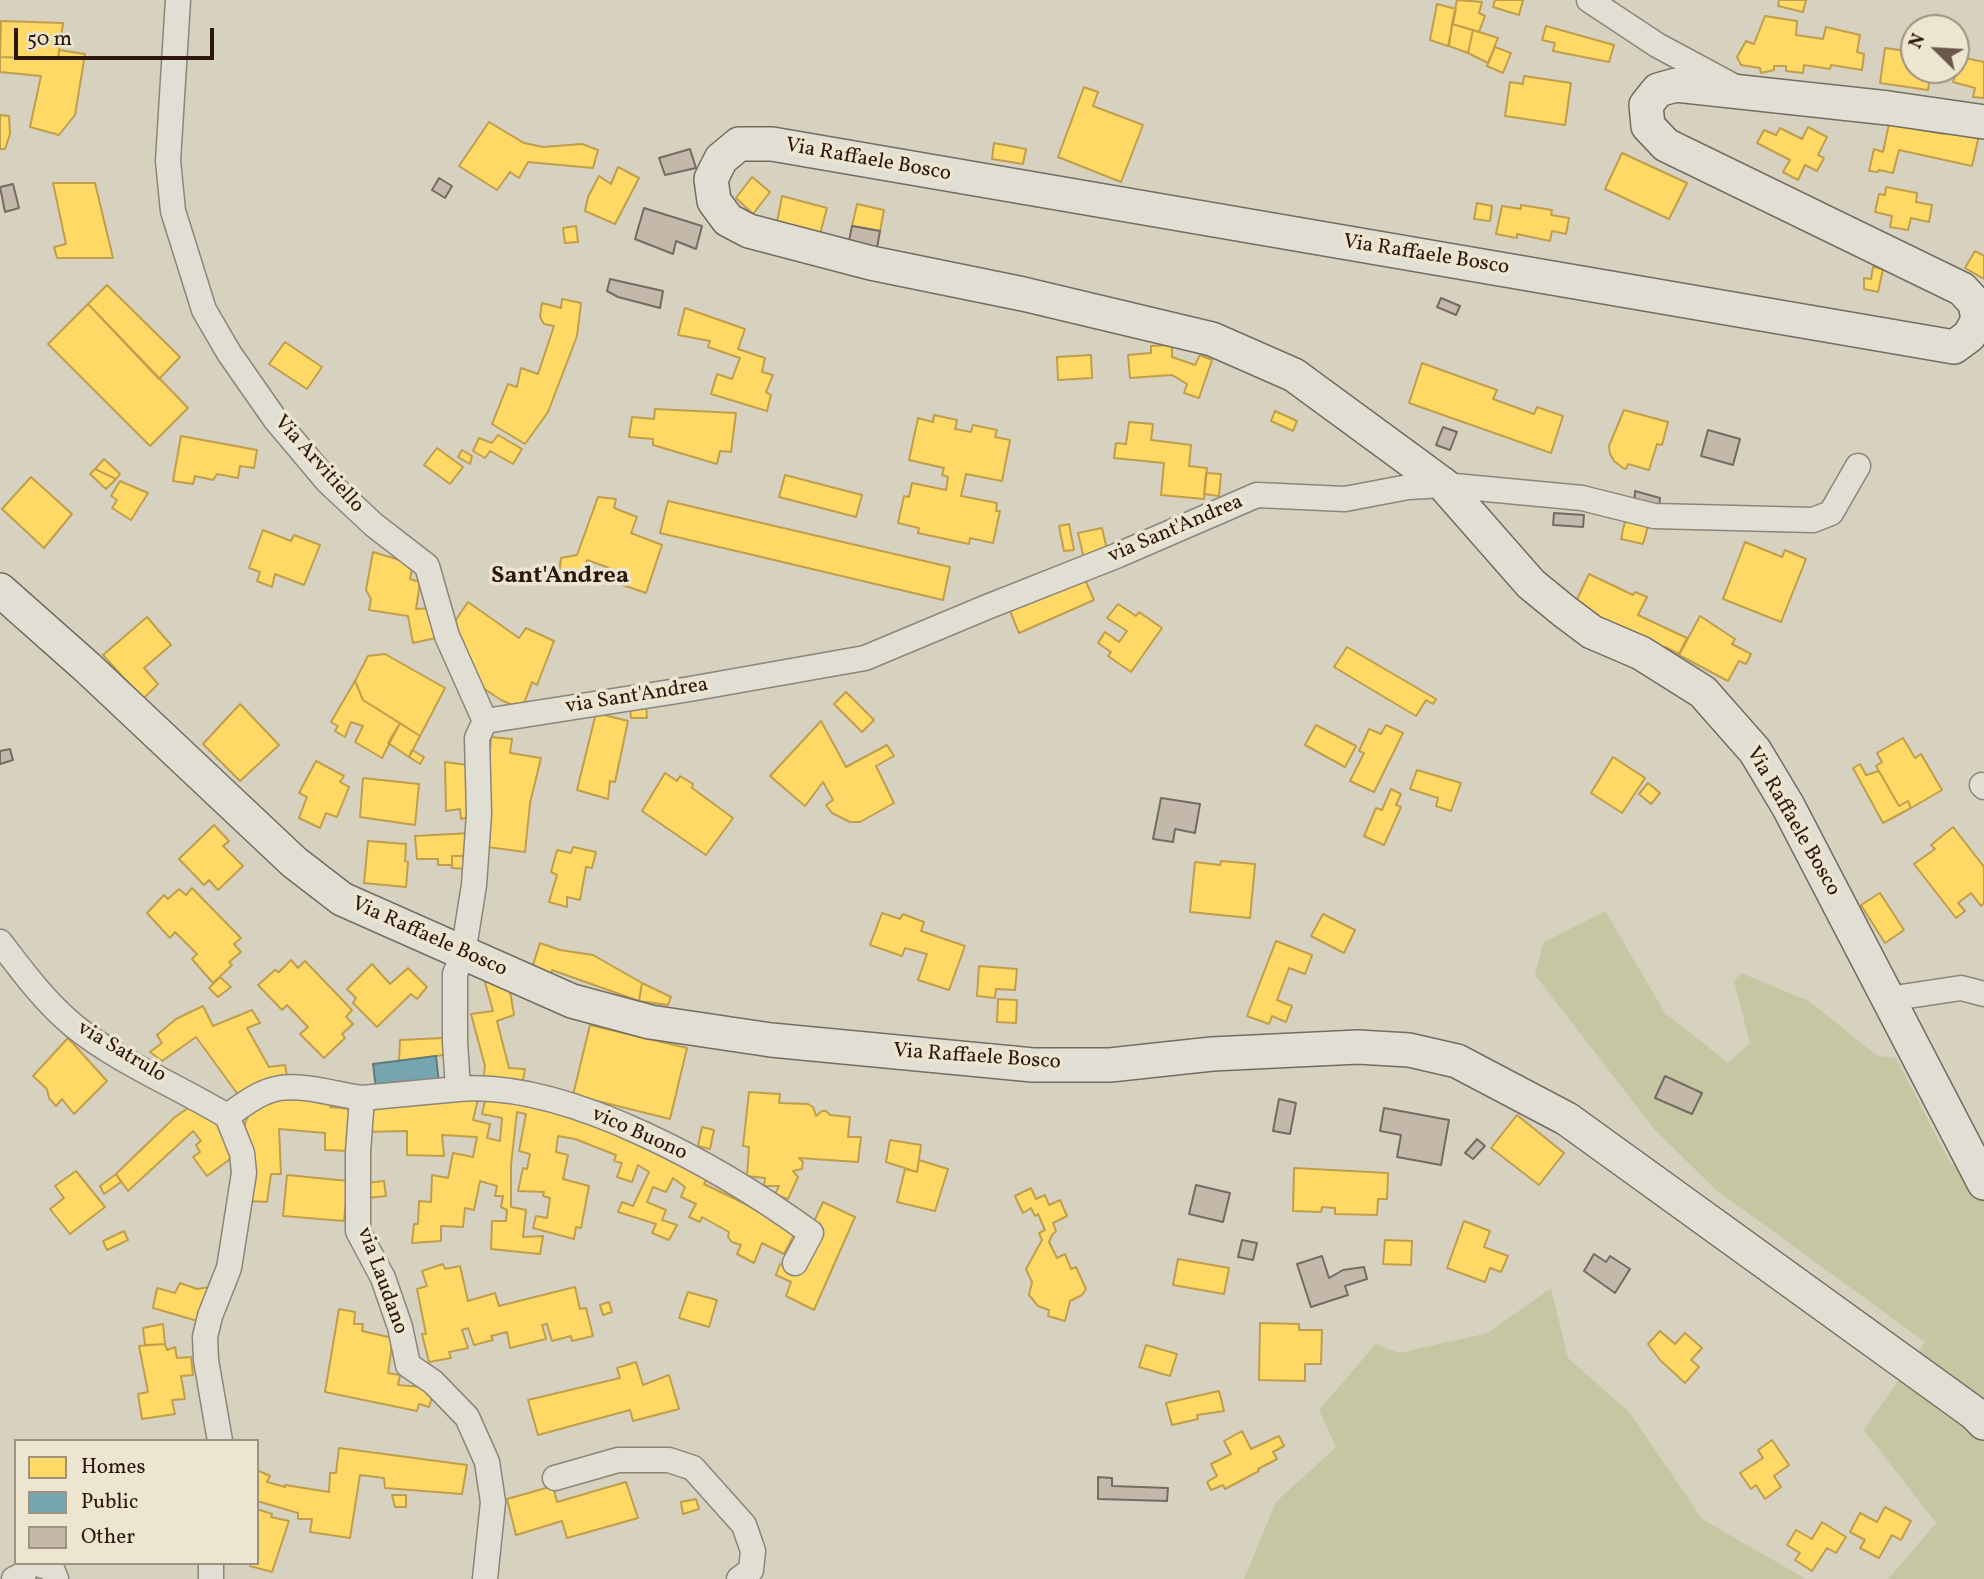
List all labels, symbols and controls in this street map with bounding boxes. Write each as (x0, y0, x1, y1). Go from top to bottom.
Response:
scale bar (18, 14, 217, 58)
north arrow (1900, 14, 1970, 84)
text: 50 m (27, 25, 72, 54)
text: N (1903, 30, 1932, 53)
street label: Via Raffaele Bosco (783, 134, 953, 188)
street label: Via Raffaele Bosco (1341, 230, 1511, 282)
street label: Via Arvitiello (268, 411, 368, 519)
street label: via Sant'Andrea (1105, 490, 1247, 570)
district label: Sant'Andrea (491, 564, 629, 592)
street label: via Sant'Andrea (564, 673, 710, 721)
street label: Via Raffaele Bosco (1739, 743, 1845, 901)
street label: Via Raffaele Bosco (347, 892, 511, 984)
street label: via Satrulo (72, 1017, 170, 1089)
street label: Via Raffaele Bosco (892, 1040, 1062, 1076)
street label: vico Buono (587, 1103, 691, 1167)
street label: via Laudano (350, 1224, 412, 1338)
legend (14, 1439, 259, 1565)
text: Homes (81, 1453, 146, 1482)
text: Public (81, 1488, 138, 1517)
text: Other (81, 1523, 135, 1552)

